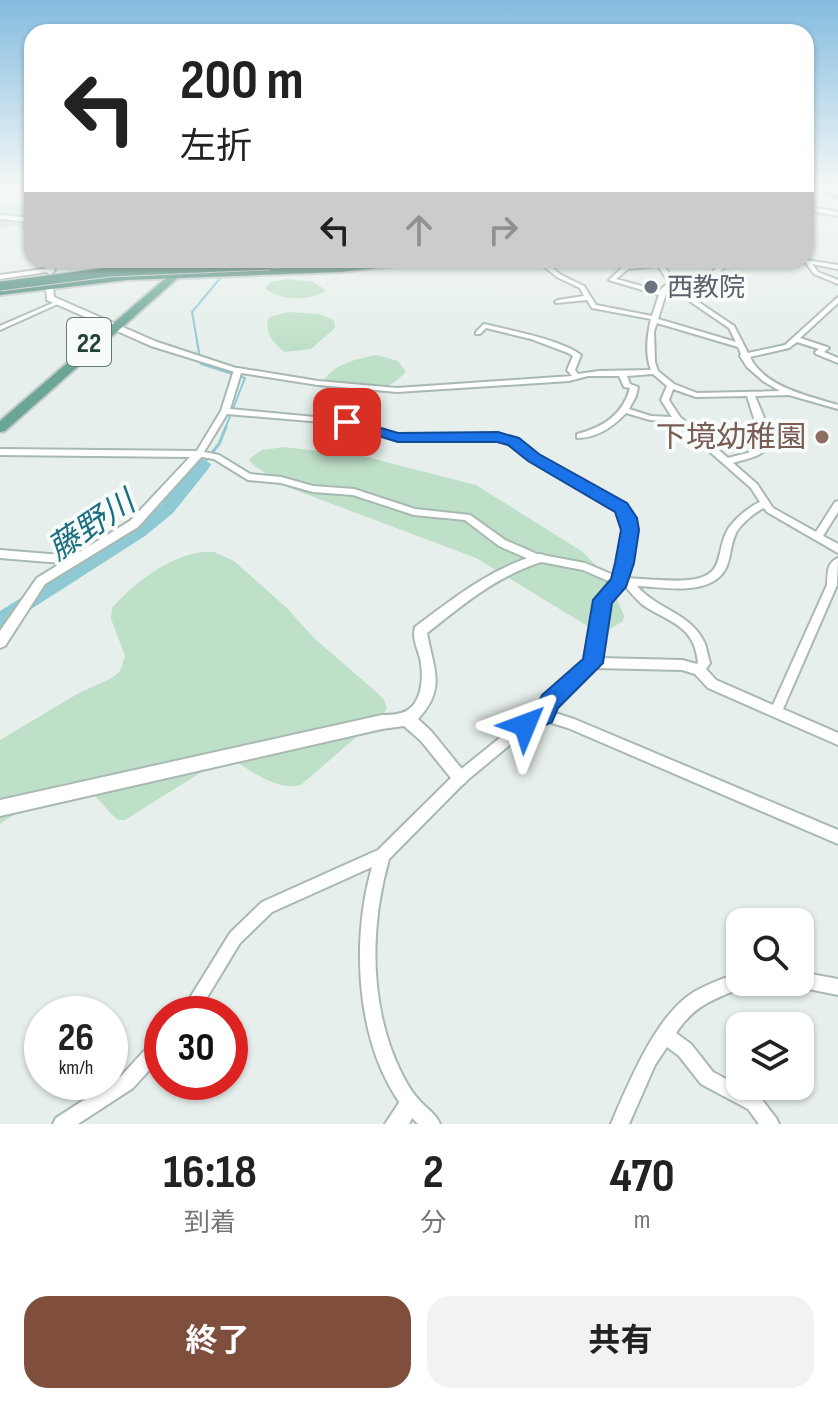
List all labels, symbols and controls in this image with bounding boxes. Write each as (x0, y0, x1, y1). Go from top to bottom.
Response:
text: 200 m (180, 48, 304, 115)
icon: left (48, 56, 152, 160)
text: 左折 (180, 126, 252, 169)
icon: left (313, 208, 357, 252)
icon: ahead (397, 208, 441, 252)
icon: right (481, 208, 525, 252)
place label: 西教院 (667, 273, 745, 304)
marker: 西教院 (642, 278, 660, 296)
road number: 22 (67, 318, 111, 366)
pin (313, 388, 381, 456)
icon: arrive (325, 400, 369, 444)
place label: 下境幼稚園 (656, 420, 806, 456)
marker: 下境幼稚園 (813, 428, 831, 446)
water label: 藤野川 (41, 482, 145, 569)
position arrow (483, 683, 567, 767)
map controls (726, 908, 814, 1100)
button: search (726, 908, 814, 996)
speed limit sign: 30 (144, 996, 248, 1100)
button: layers (726, 1012, 814, 1100)
text: 26 (58, 1014, 94, 1062)
text: km/h (59, 1056, 93, 1080)
text: 16:18 (163, 1144, 257, 1201)
text: 2 (423, 1144, 444, 1201)
text: 470 (609, 1148, 675, 1205)
text: m (634, 1205, 650, 1236)
text: 到着 (184, 1208, 236, 1239)
text: 分 (420, 1208, 446, 1239)
button: 終了 (24, 1296, 411, 1388)
button: 共有 (427, 1296, 814, 1388)

